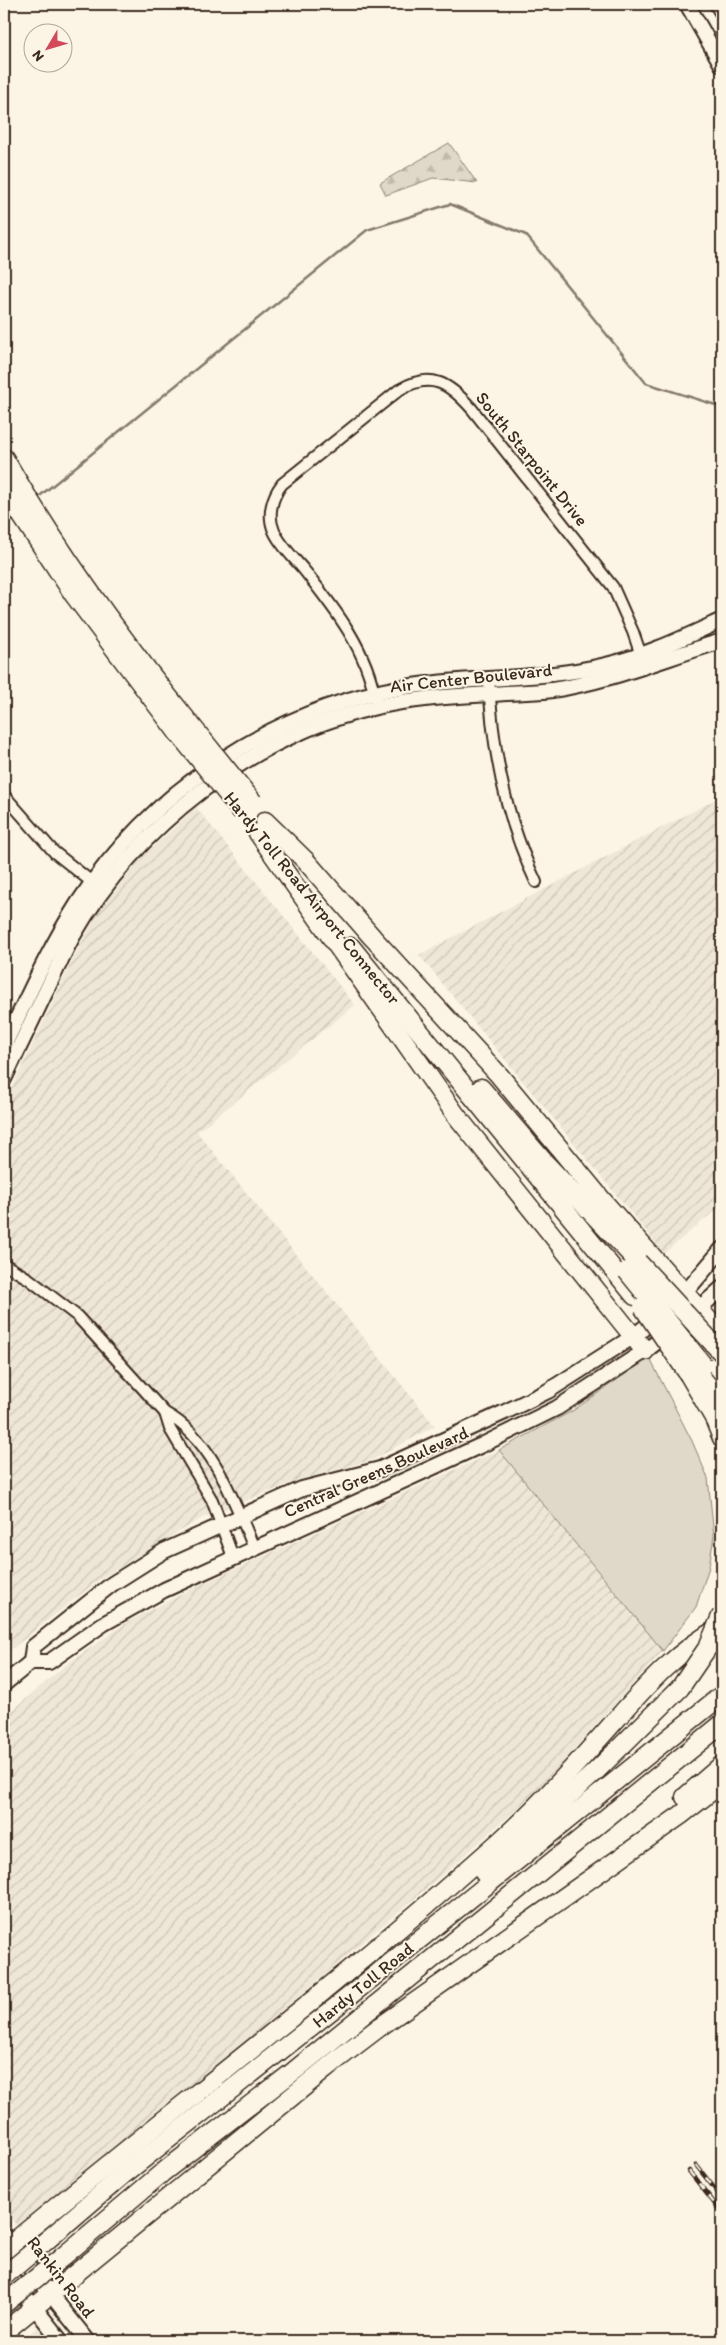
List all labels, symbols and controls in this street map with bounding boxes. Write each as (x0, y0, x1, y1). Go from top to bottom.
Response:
north arrow (22, 22, 72, 72)
text: N (29, 47, 48, 65)
street label: South Starpoint Drive (471, 387, 593, 531)
street label: Air Center Boulevard (389, 659, 553, 697)
street label: Hardy Toll Road Airport Connector (219, 787, 405, 1010)
street label: Central Greens Boulevard (280, 1421, 472, 1523)
street label: Hardy Toll Road (308, 1937, 418, 2033)
street label: Rankin Road (22, 2232, 100, 2322)

